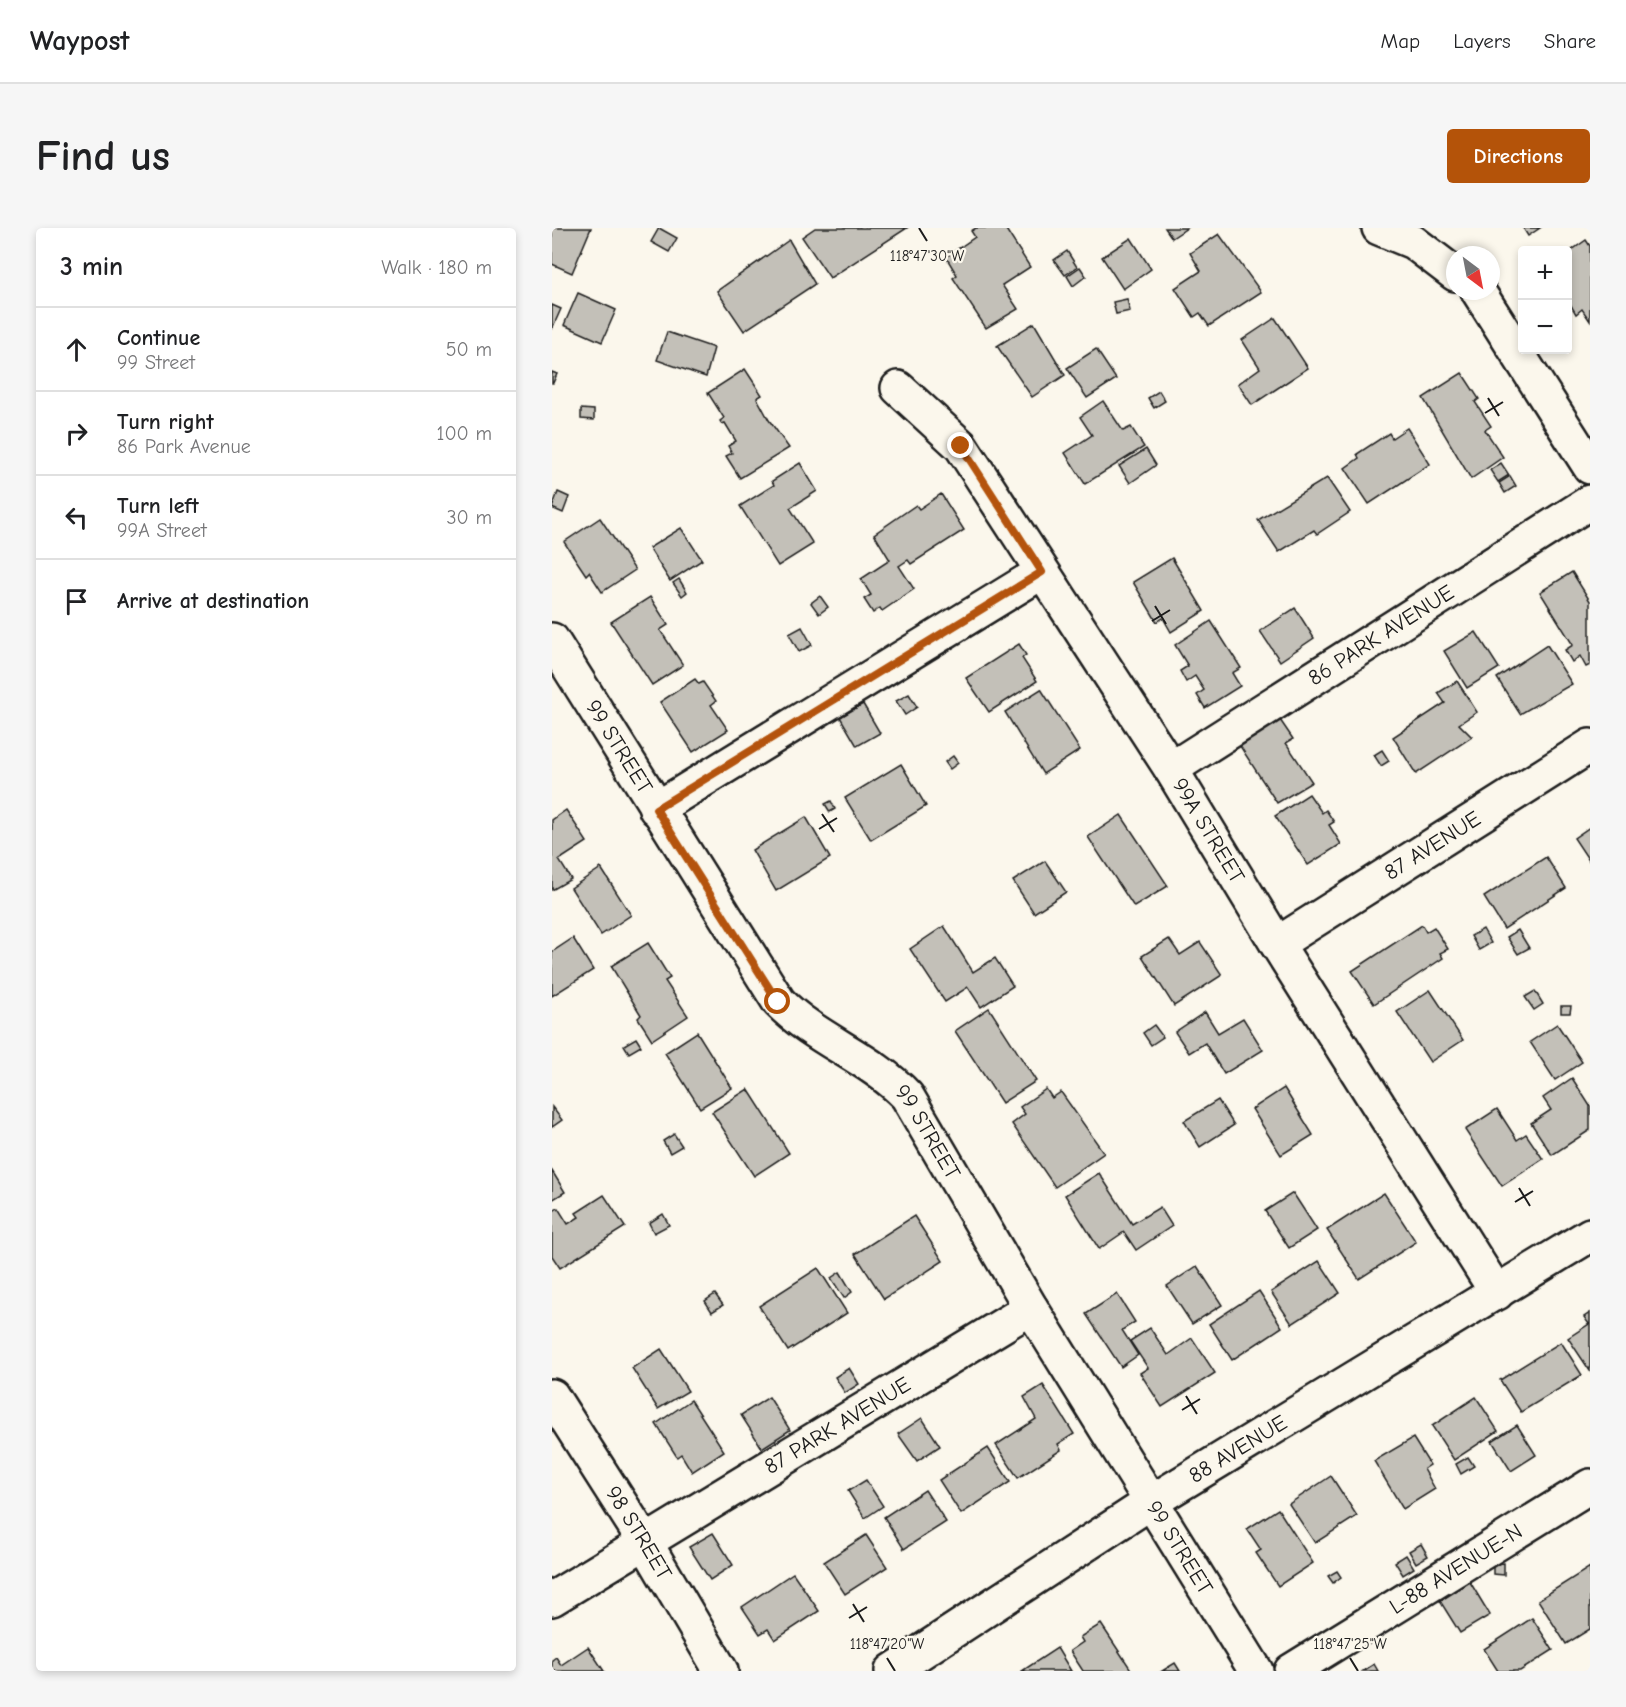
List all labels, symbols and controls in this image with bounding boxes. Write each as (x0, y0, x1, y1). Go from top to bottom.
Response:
text: Waypost (30, 25, 130, 57)
text: Map (1381, 29, 1420, 53)
text: Layers (1453, 29, 1511, 53)
text: Share (1544, 29, 1596, 53)
button: Directions (1447, 129, 1590, 183)
text: Find us (36, 132, 170, 181)
north arrow (1446, 246, 1500, 300)
map controls (1518, 246, 1572, 354)
button: + (1518, 246, 1572, 300)
text: 118°47'30"W (890, 247, 964, 265)
text: 3 min (60, 252, 123, 282)
text: Walk · 180 m (381, 256, 492, 279)
button: − (1518, 300, 1572, 354)
text: Continue (117, 325, 200, 351)
icon: ahead (60, 333, 93, 366)
text: 50 m (446, 338, 492, 361)
text: 99 Street (117, 351, 195, 374)
text: Turn right (117, 409, 214, 435)
icon: right (60, 417, 93, 450)
text: 100 m (437, 422, 492, 445)
route end (947, 432, 973, 458)
text: 86 Park Avenue (117, 435, 251, 458)
text: Turn left (117, 493, 199, 519)
icon: left (60, 501, 93, 534)
text: 30 m (446, 506, 492, 529)
text: 99A Street (117, 519, 207, 542)
street label: 86 PARK AVENUE (1303, 579, 1459, 691)
icon: arrive (60, 585, 93, 618)
text: Arrive at destination (117, 588, 309, 614)
street label: 99 STREET (580, 695, 658, 799)
street label: 99A STREET (1167, 773, 1250, 888)
street label: 87 AVENUE (1379, 806, 1486, 886)
route start (764, 988, 790, 1014)
street label: 99 STREET (890, 1079, 966, 1184)
street label: 87 PARK AVENUE (760, 1371, 915, 1480)
street label: 88 AVENUE (1184, 1409, 1292, 1489)
street label: 98 STREET (600, 1481, 678, 1585)
street label: 99 STREET (1141, 1496, 1219, 1600)
street label: L-88 AVENUE-N (1385, 1518, 1527, 1620)
text: 118°47'20"W (850, 1635, 924, 1653)
text: 118°47'25"W (1313, 1635, 1387, 1653)

